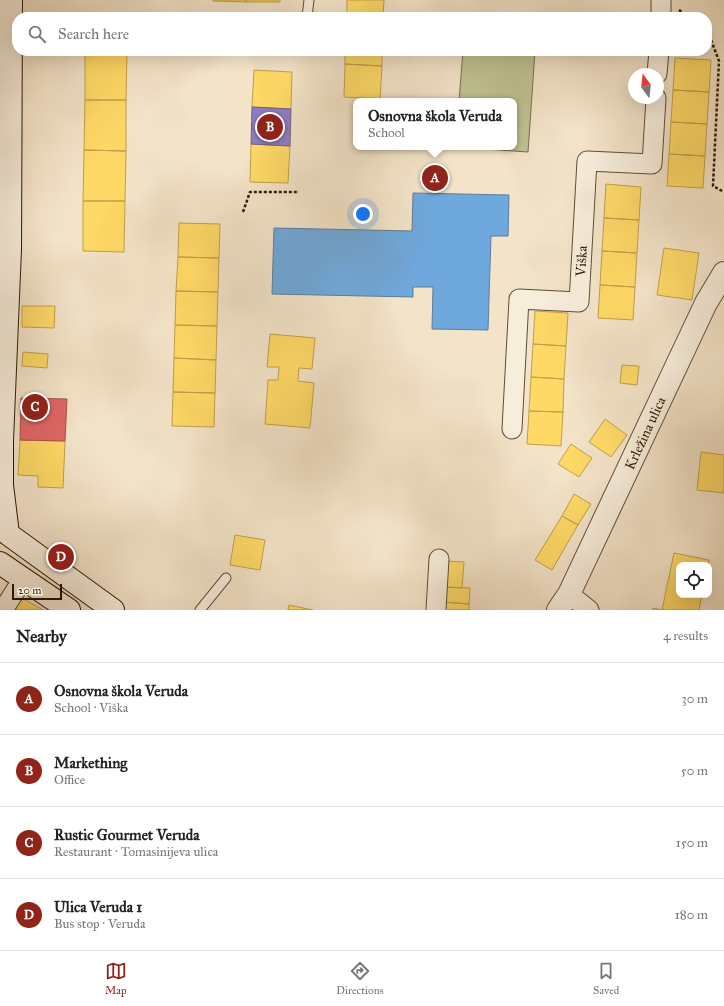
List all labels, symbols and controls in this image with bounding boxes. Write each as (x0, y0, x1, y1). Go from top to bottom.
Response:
search box (12, 12, 712, 56)
icon: search (26, 23, 48, 45)
text: Search here (58, 25, 129, 43)
north arrow (628, 68, 664, 104)
popup (353, 98, 517, 150)
text: Osnovna škola Veruda (368, 107, 502, 125)
pin: B (257, 112, 283, 142)
text: School (368, 125, 405, 141)
pin: A (422, 163, 448, 193)
your location (353, 204, 373, 224)
street label: Viška (572, 245, 591, 278)
pin: C (22, 392, 48, 422)
street label: Krležina ulica (621, 394, 670, 472)
pin: D (48, 542, 74, 572)
map controls (676, 562, 712, 598)
button: locate (676, 562, 712, 598)
scale bar (12, 582, 62, 601)
text: 20 m (18, 584, 41, 597)
text: Nearby (16, 626, 67, 647)
text: 4 results (663, 628, 708, 644)
text: Osnovna škola Veruda (54, 682, 188, 700)
text: A (25, 691, 33, 707)
text: 30 m (682, 691, 708, 707)
text: School · Viška (54, 700, 128, 716)
text: Markething (54, 754, 127, 772)
text: B (25, 763, 33, 779)
text: 50 m (681, 763, 708, 779)
text: Office (54, 772, 85, 788)
text: Rustic Gourmet Veruda (54, 826, 200, 844)
text: C (25, 835, 33, 851)
text: 150 m (676, 835, 708, 851)
text: Restaurant · Tomasinijeva ulica (54, 844, 218, 860)
text: Ulica Veruda 1 (54, 898, 142, 916)
text: D (24, 907, 34, 923)
text: 180 m (675, 907, 708, 923)
text: Bus stop · Veruda (54, 916, 145, 932)
tab: Map (105, 960, 127, 997)
tab: Directions (336, 960, 384, 997)
tab: Saved (593, 960, 619, 997)

